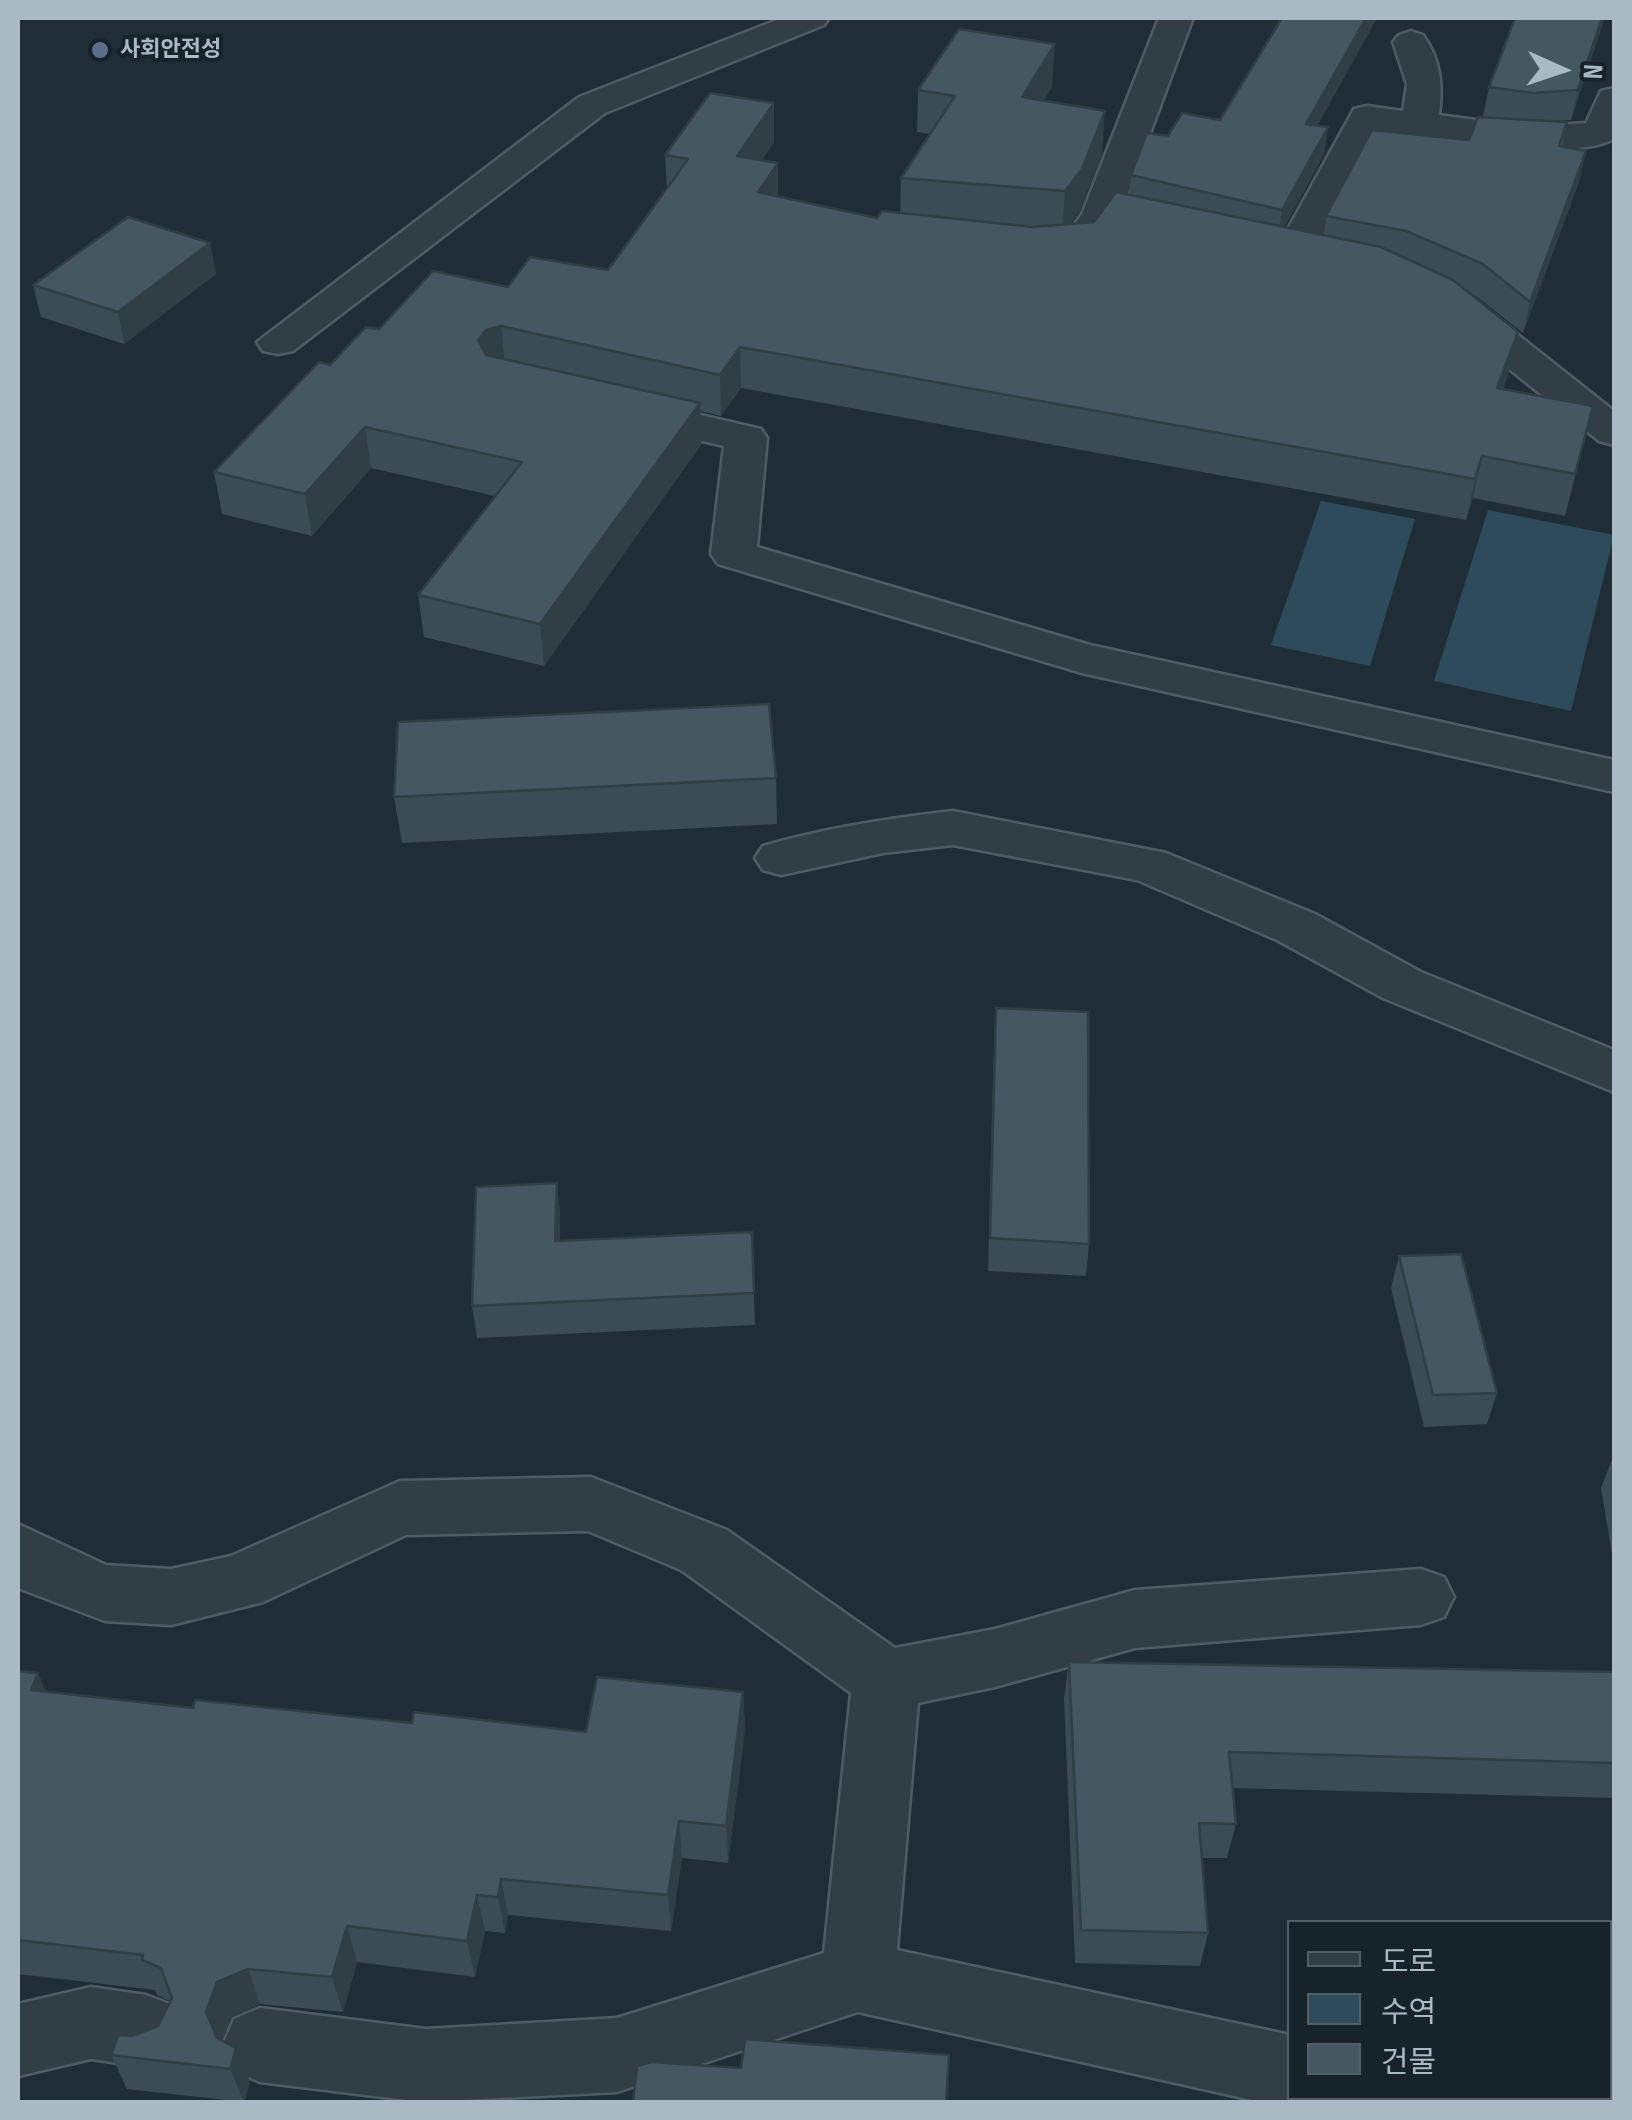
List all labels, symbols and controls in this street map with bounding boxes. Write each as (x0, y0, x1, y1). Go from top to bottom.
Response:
north arrow (1512, 20, 1612, 120)
place label: 사회안전성 (120, 37, 221, 63)
marker: 사회안전성 (89, 39, 111, 61)
text: N (1576, 63, 1609, 80)
legend (1287, 1920, 1612, 2100)
text: 도로 (1381, 1945, 1436, 1981)
text: 수역 (1381, 1995, 1436, 2031)
text: 건물 (1381, 2045, 1436, 2081)

